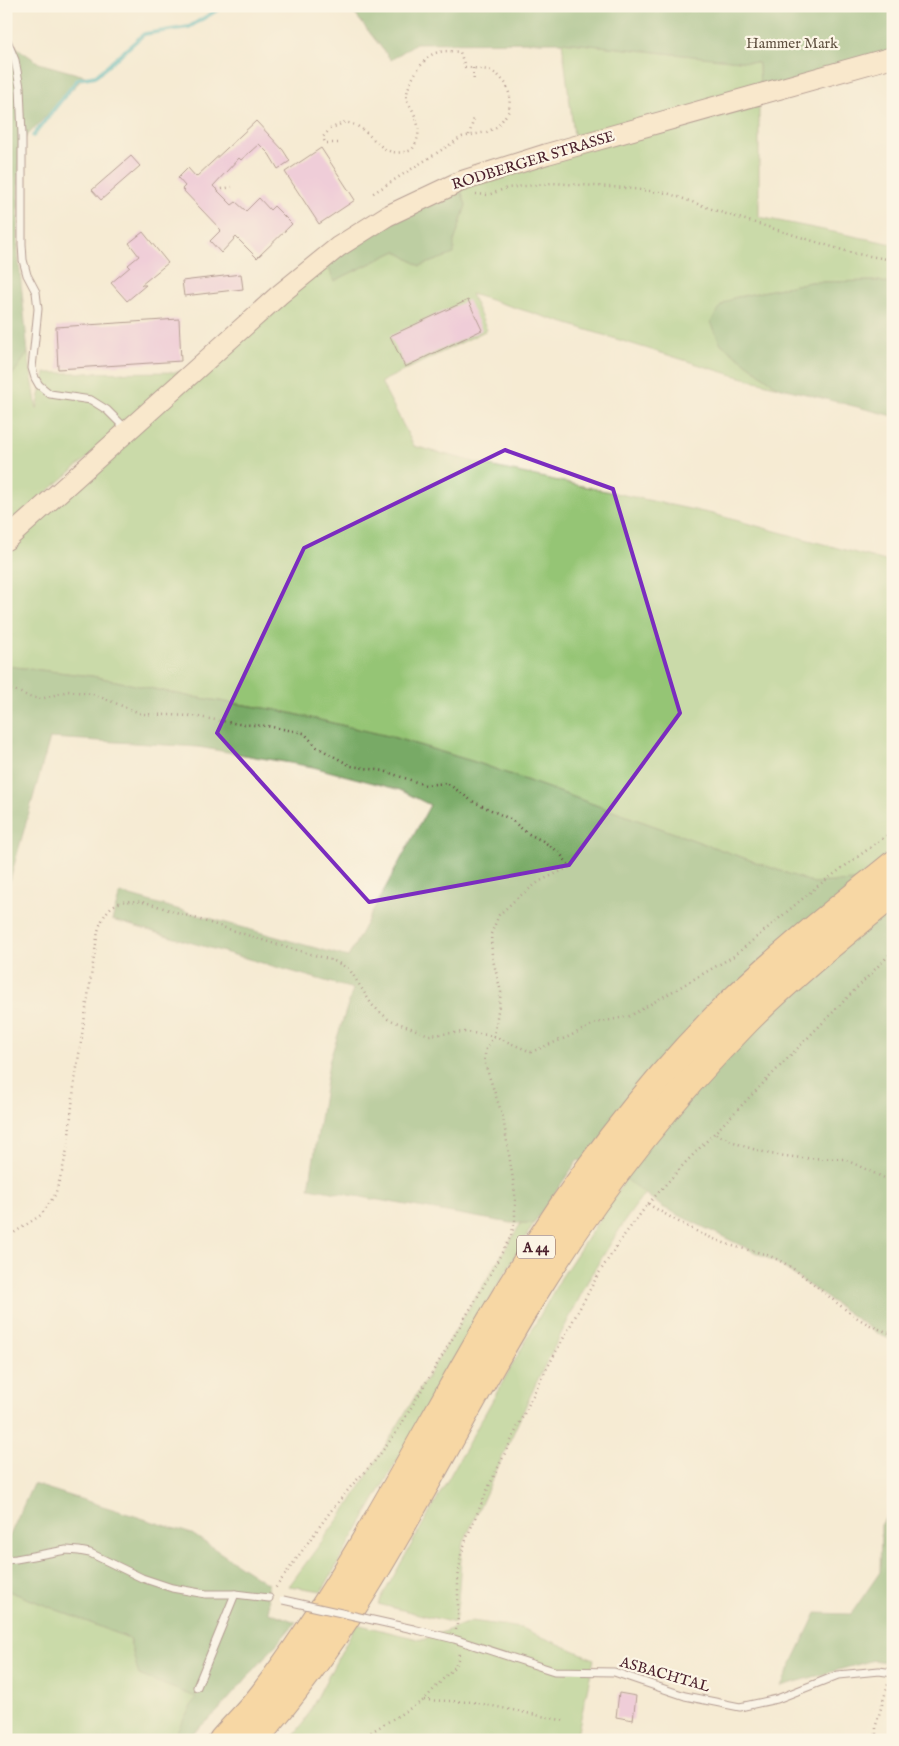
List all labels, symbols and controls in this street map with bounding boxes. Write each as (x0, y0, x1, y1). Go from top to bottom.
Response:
park label: Hammer Mark (746, 34, 839, 53)
street label: RODBERGER STRASSE (449, 127, 617, 194)
road number: A 44 (517, 1236, 555, 1258)
street label: ASBACHTAL (617, 1652, 712, 1696)

